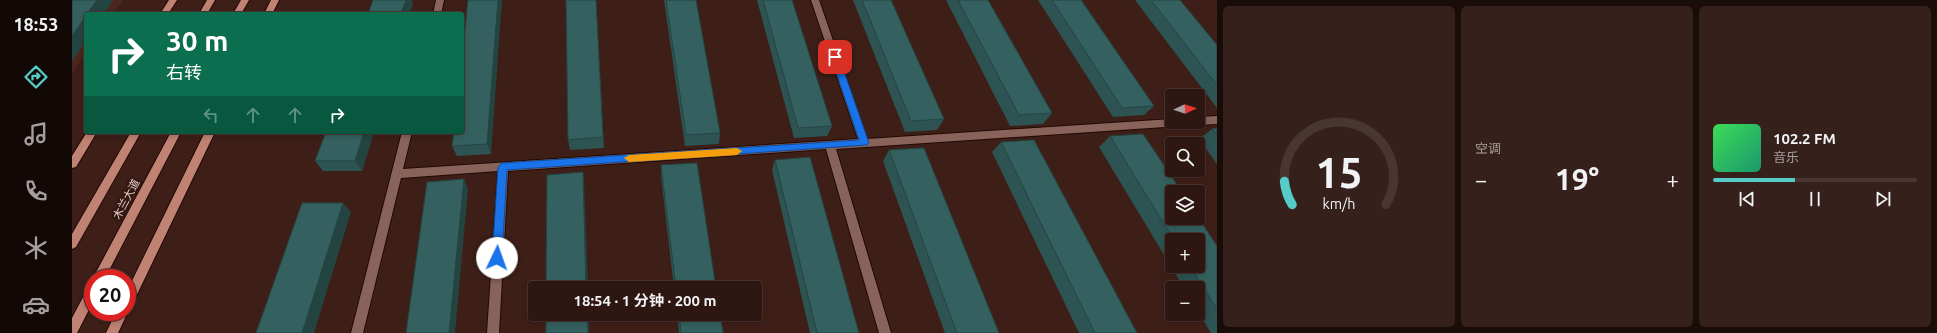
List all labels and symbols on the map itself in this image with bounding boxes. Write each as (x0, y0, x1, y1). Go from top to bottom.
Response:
pin (818, 40, 852, 74)
north arrow (1165, 89, 1205, 129)
street label: 木兰大道 (110, 177, 142, 221)
position arrow (476, 237, 518, 279)
speed limit sign: 20 (84, 269, 136, 321)

